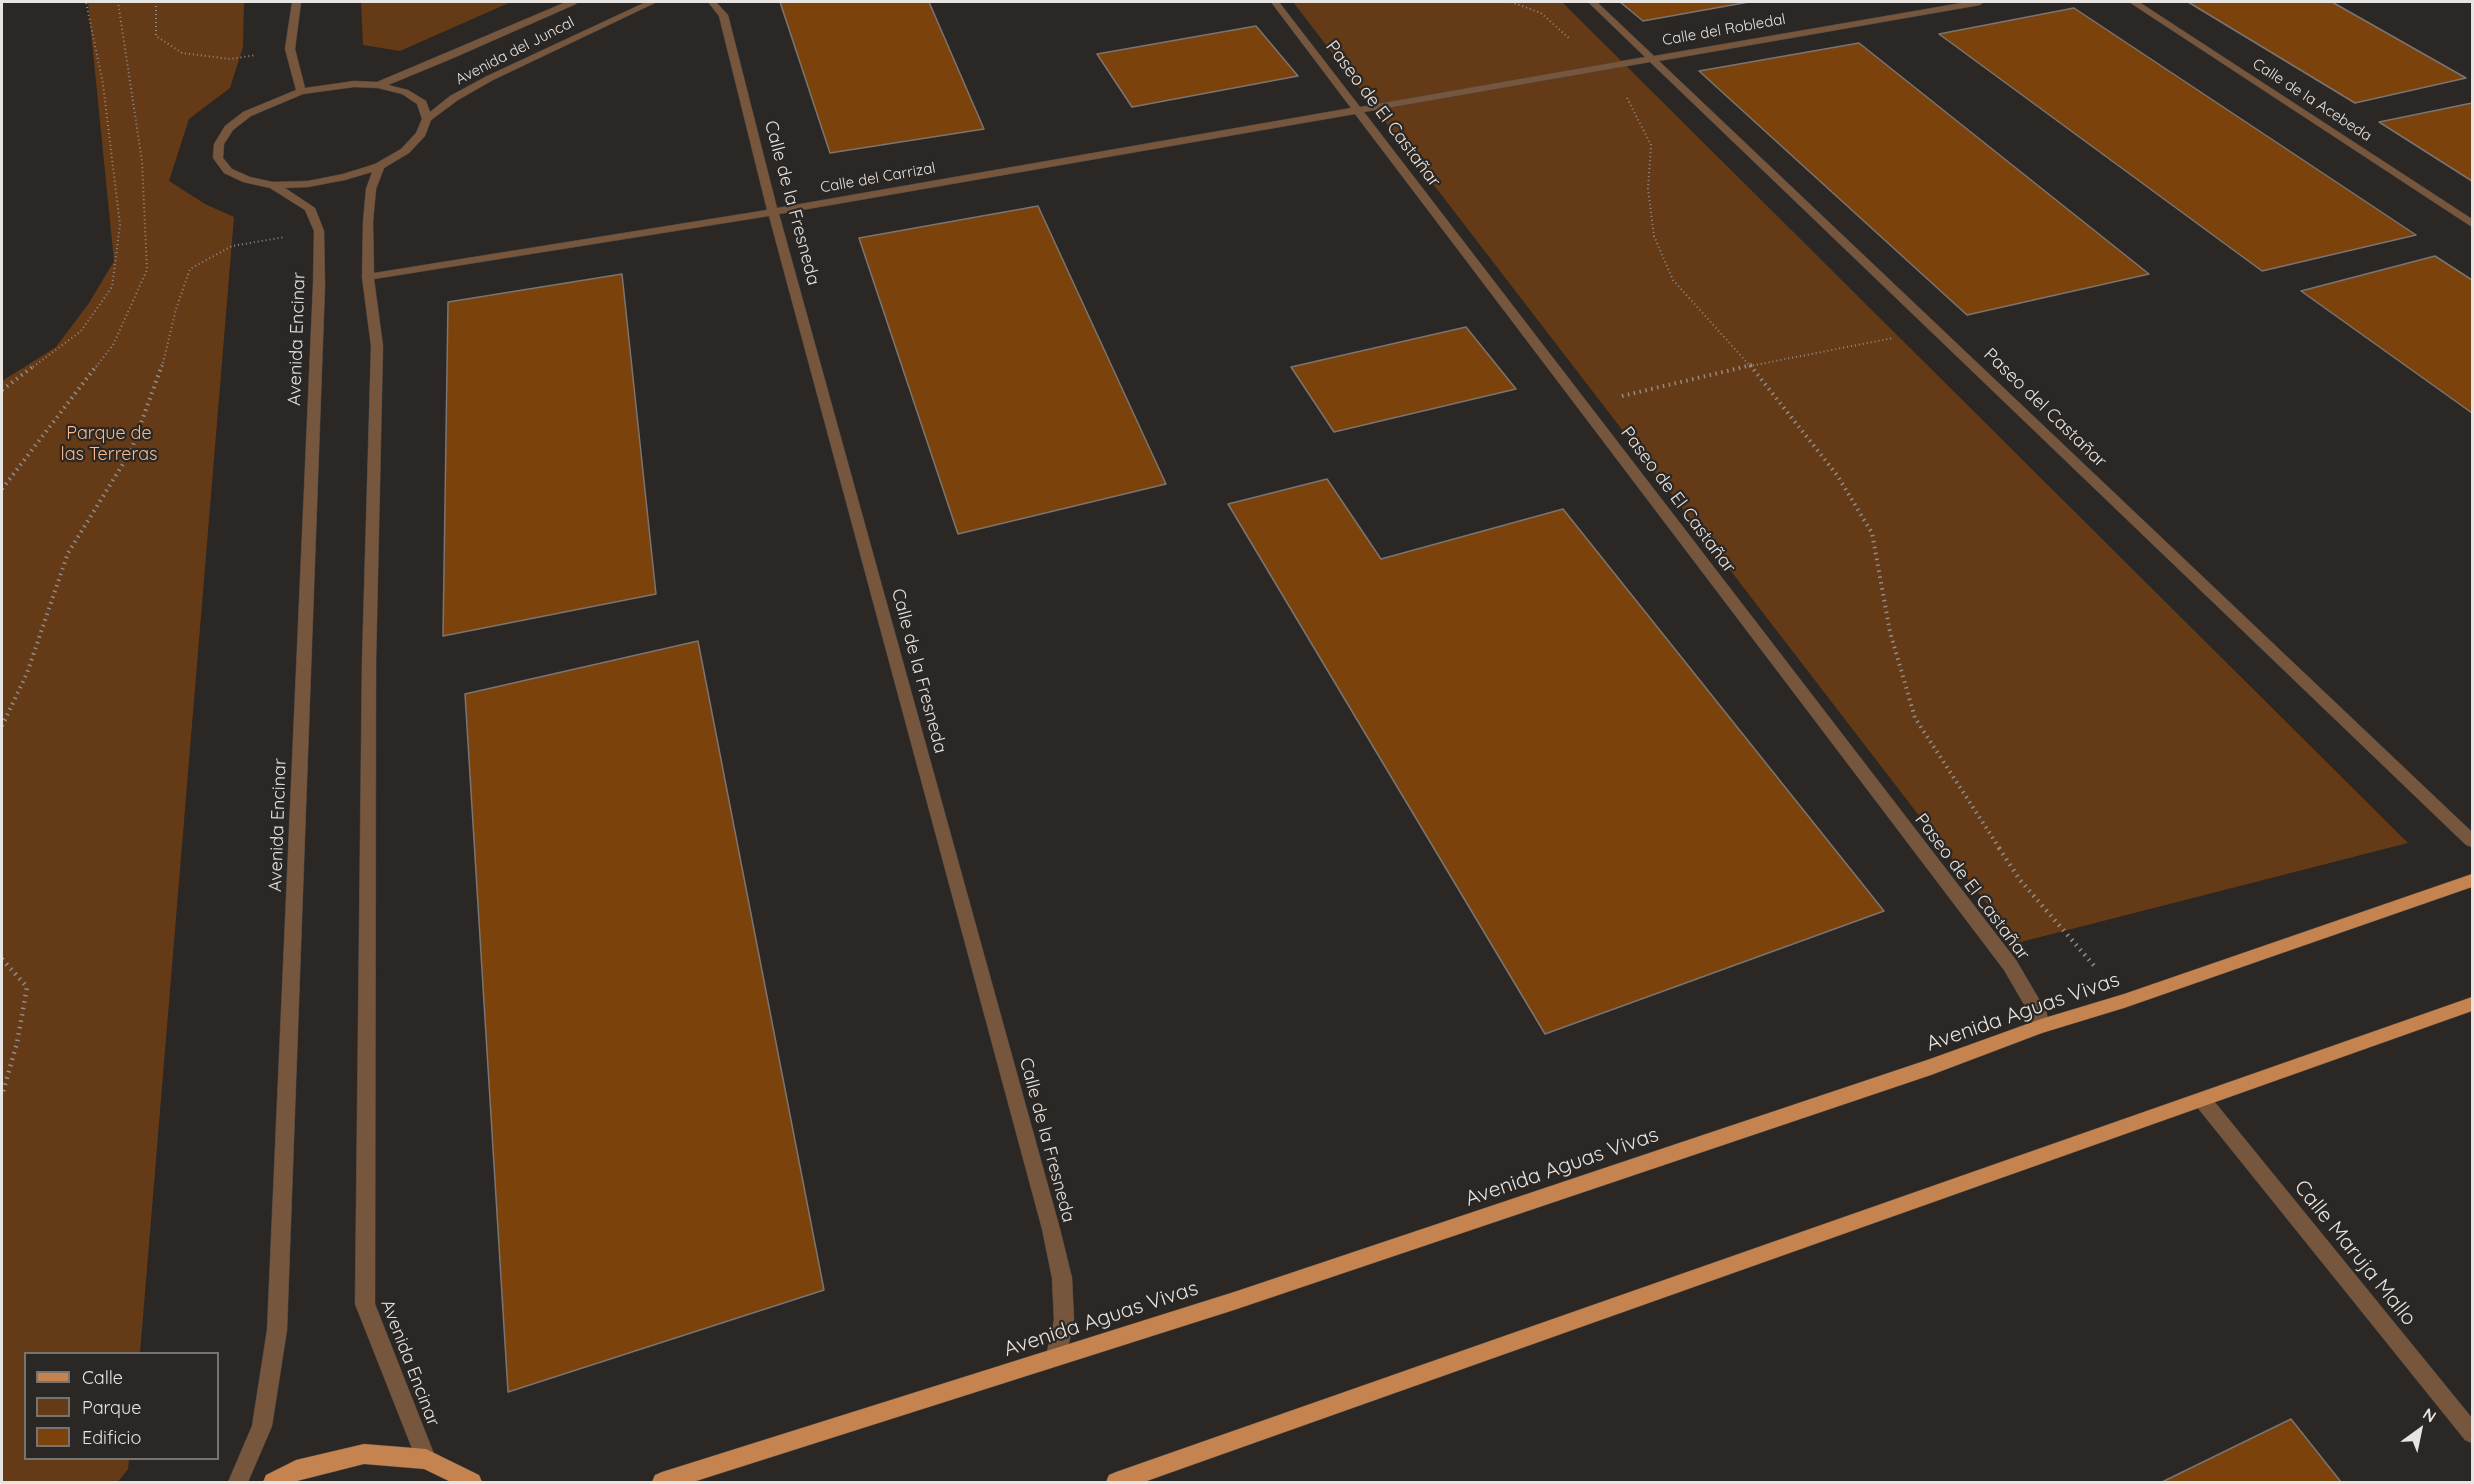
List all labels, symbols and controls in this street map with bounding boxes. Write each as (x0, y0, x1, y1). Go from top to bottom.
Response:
street label: Calle del Robledal (1661, 10, 1787, 50)
street label: Avenida del Juncal (453, 13, 577, 89)
street label: Paseo de El Castañar (1321, 37, 1445, 191)
street label: Calle de la Acebeda (2249, 55, 2375, 145)
street label: Calle de la Fresneda (760, 118, 824, 288)
street label: Calle del Carrizal (819, 159, 937, 197)
street label: Avenida Encinar (284, 272, 310, 406)
street label: Paseo del Castañar (1979, 344, 2111, 472)
park label: Parque de las Terreras (61, 423, 157, 466)
street label: Paseo de El Castañar (1616, 423, 1740, 577)
street label: Calle de la Fresneda (887, 586, 951, 756)
street label: Avenida Encinar (265, 758, 291, 892)
street label: Paseo de El Castañar (1910, 810, 2034, 964)
street label: Avenida Aguas Vivas (1923, 967, 2123, 1057)
street label: Calle de la Fresneda (1015, 1055, 1079, 1225)
street label: Avenida Aguas Vivas (1462, 1122, 1662, 1212)
street label: Calle Maruja Mallo (2289, 1175, 2421, 1331)
street label: Avenida Aguas Vivas (1001, 1276, 1201, 1362)
street label: Avenida Encinar (376, 1297, 444, 1429)
legend (24, 1352, 219, 1460)
text: Calle (82, 1366, 123, 1389)
text: Parque (82, 1396, 141, 1419)
north arrow (2390, 1400, 2450, 1460)
text: N (2419, 1403, 2440, 1426)
text: Edificio (82, 1426, 141, 1449)

